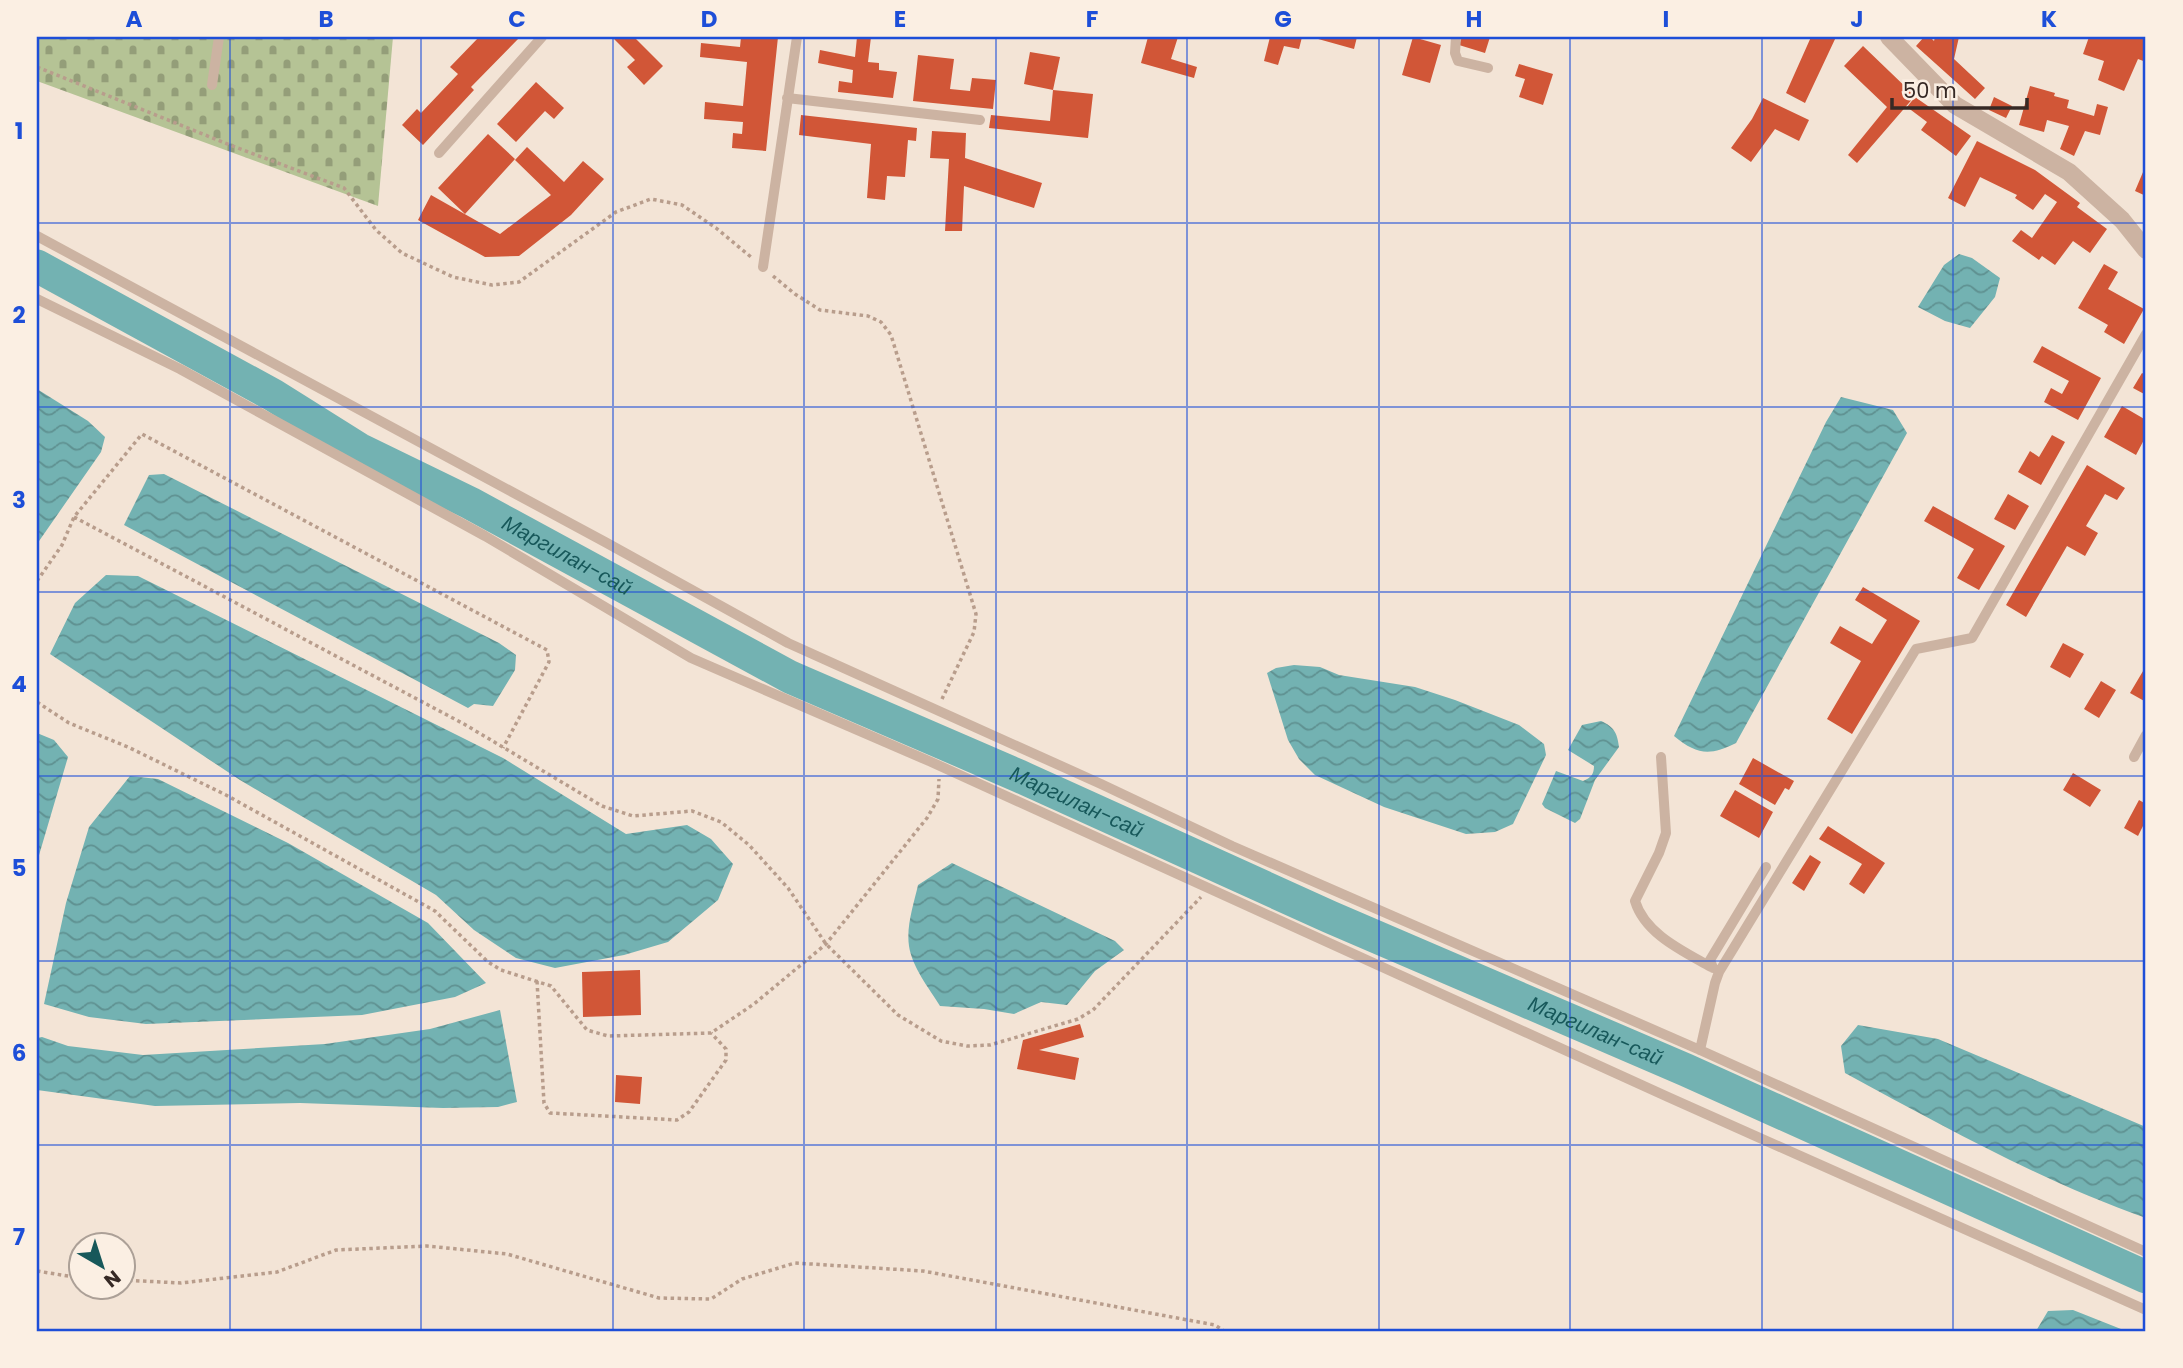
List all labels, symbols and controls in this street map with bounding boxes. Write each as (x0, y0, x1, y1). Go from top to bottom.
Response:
text: A (126, 3, 143, 35)
text: B (318, 3, 334, 35)
text: C (508, 3, 526, 35)
text: D (701, 3, 717, 35)
text: E (894, 3, 906, 35)
text: F (1086, 3, 1098, 35)
text: G (1274, 3, 1292, 35)
text: H (1466, 3, 1482, 35)
text: I (1663, 3, 1669, 35)
text: J (1850, 3, 1864, 35)
text: K (2041, 3, 2057, 35)
scale bar (1892, 66, 2027, 110)
text: 50 m (1903, 76, 1957, 105)
text: 1 (15, 115, 23, 147)
text: 2 (12, 299, 26, 331)
text: 3 (12, 484, 26, 516)
water label: Маргилан-сай (497, 508, 637, 602)
text: 4 (11, 668, 27, 700)
water label: Маргилан-сай (1005, 759, 1149, 845)
text: 5 (12, 852, 26, 884)
water label: Маргилан-сай (1524, 989, 1668, 1072)
text: 6 (12, 1037, 26, 1069)
text: 7 (13, 1221, 25, 1253)
north arrow (66, 1232, 136, 1302)
text: N (98, 1264, 126, 1294)

